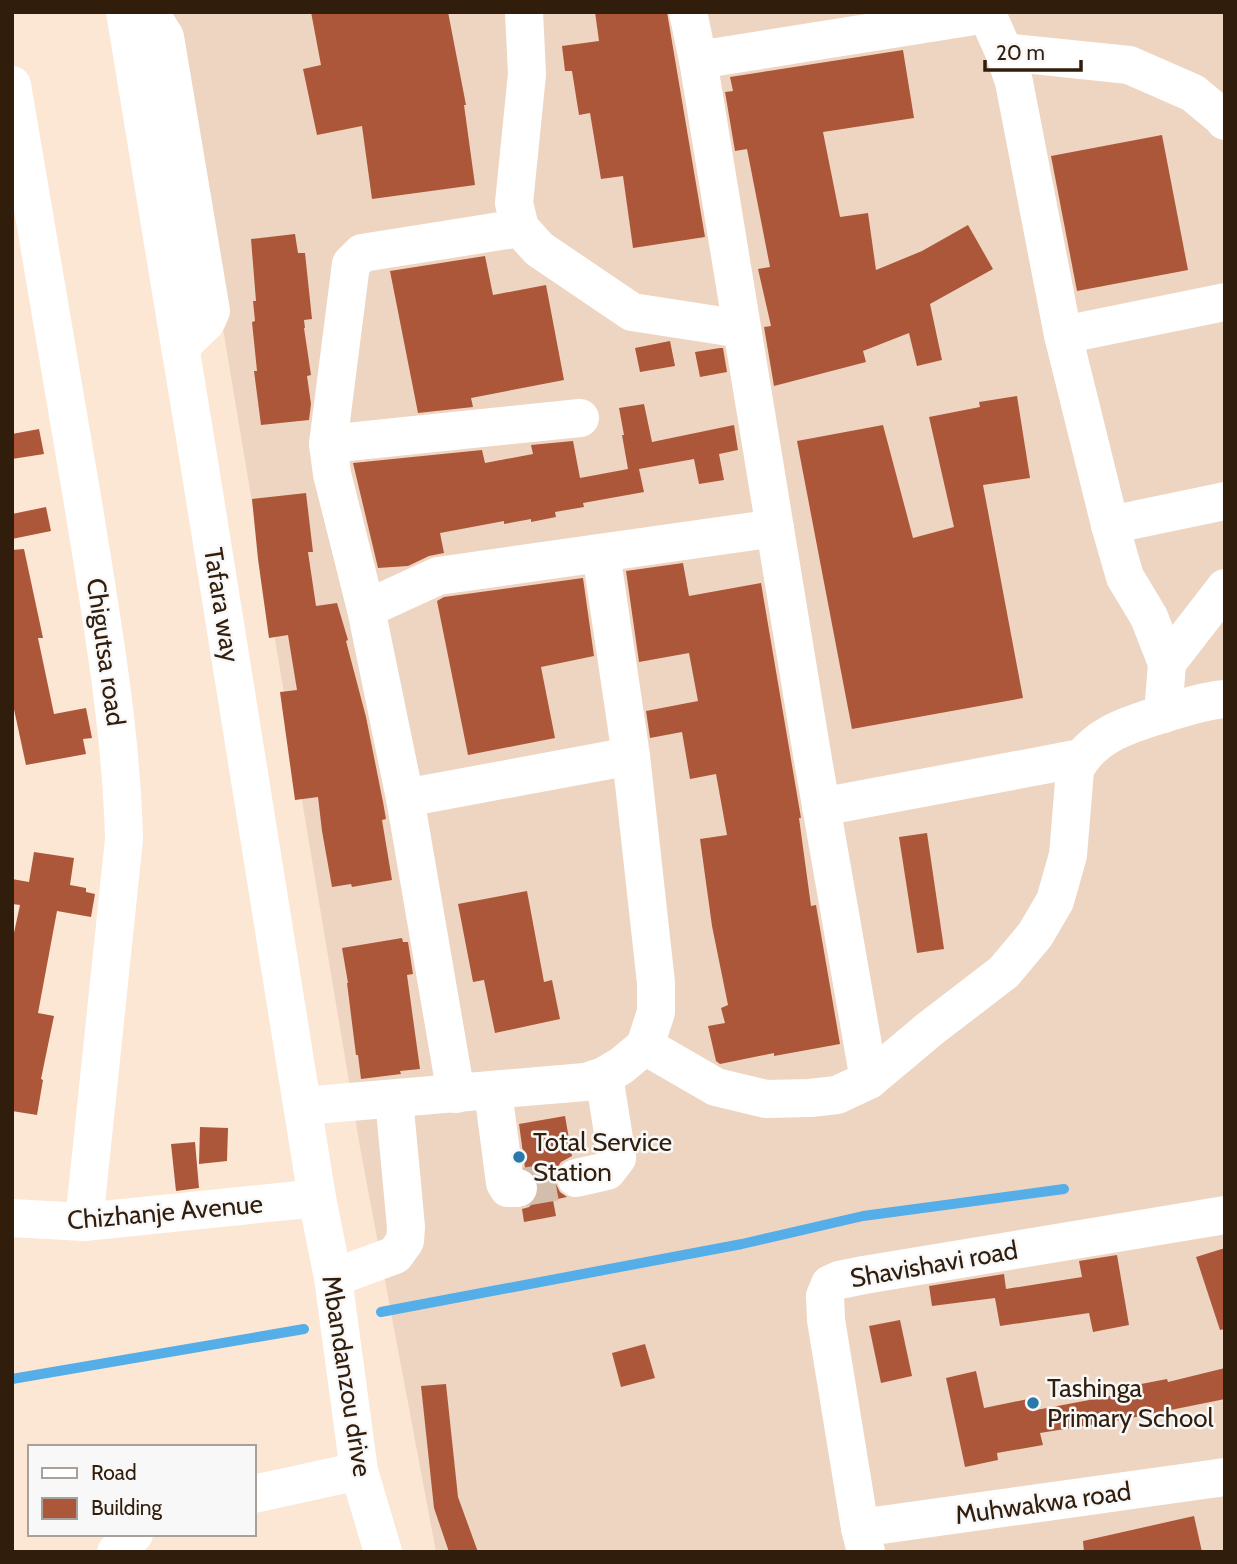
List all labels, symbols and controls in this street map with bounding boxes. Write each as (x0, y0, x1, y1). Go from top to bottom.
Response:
scale bar (985, 28, 1081, 72)
text: 20 m (996, 40, 1045, 65)
street label: Tafara way (197, 545, 247, 665)
street label: Chigutsa road (80, 576, 132, 728)
place label: Total Service Station (533, 1126, 672, 1188)
marker: Total Service Station (511, 1149, 527, 1165)
street label: Chizhanje Avenue (66, 1188, 264, 1236)
street label: Shavishavi road (848, 1234, 1020, 1294)
street label: Mbandanzou drive (315, 1273, 379, 1479)
place label: Tashinga Primary School (1047, 1372, 1214, 1434)
marker: Tashinga Primary School (1025, 1395, 1041, 1411)
legend (28, 1445, 256, 1536)
text: Road (91, 1460, 137, 1485)
street label: Muhwakwa road (953, 1475, 1133, 1531)
text: Building (91, 1495, 163, 1520)

